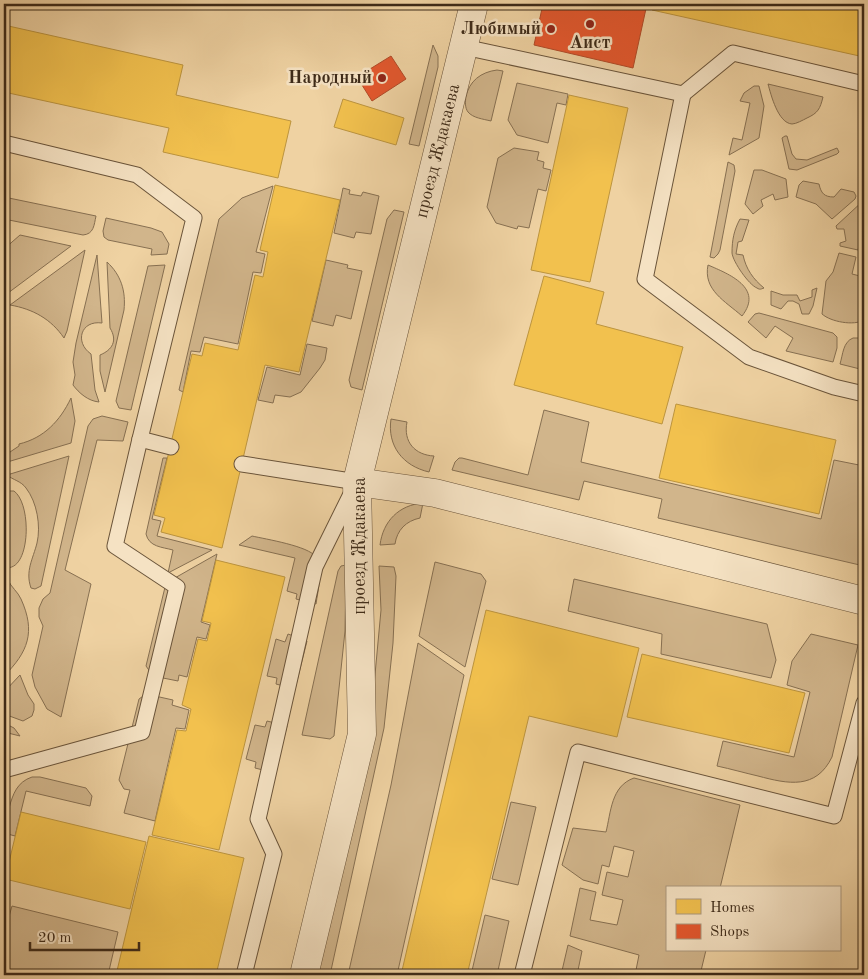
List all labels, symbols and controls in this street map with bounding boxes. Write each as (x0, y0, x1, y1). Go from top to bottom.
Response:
marker: Аист (584, 18, 596, 30)
place label: Любимый (461, 20, 541, 38)
marker: Любимый (545, 23, 557, 35)
place label: Аист (569, 34, 611, 52)
place label: Народный (288, 69, 372, 87)
marker: Народный (376, 72, 388, 84)
street label: проезд Ждакаева (413, 82, 463, 220)
street label: проезд Ждакаева (351, 477, 369, 615)
legend (666, 886, 840, 952)
text: Homes (710, 901, 755, 916)
scale bar (30, 919, 139, 951)
text: Shops (710, 925, 749, 940)
text: 20 m (38, 931, 72, 946)

